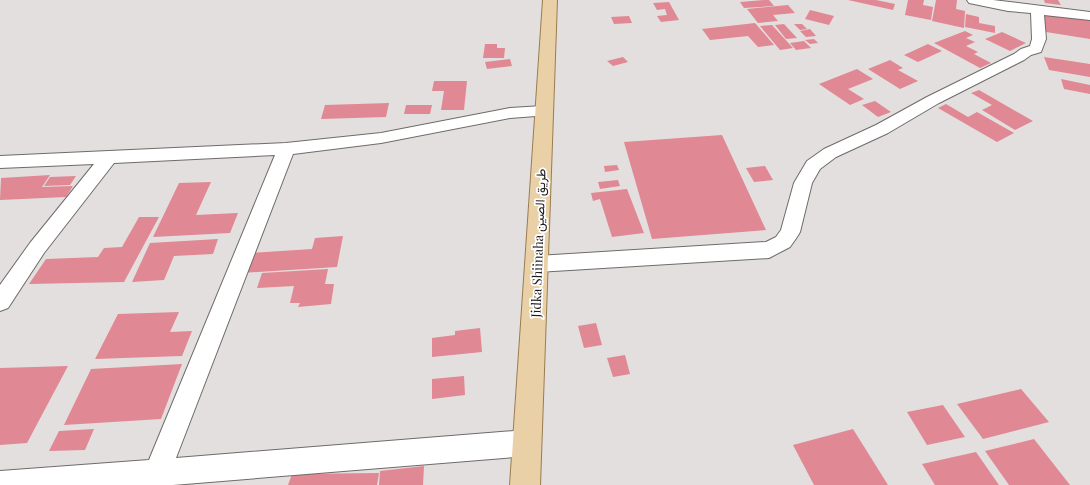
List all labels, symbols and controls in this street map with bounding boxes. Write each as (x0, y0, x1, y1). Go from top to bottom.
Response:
street label: Jidka Shiinaha طريق الصين (526, 168, 550, 319)

